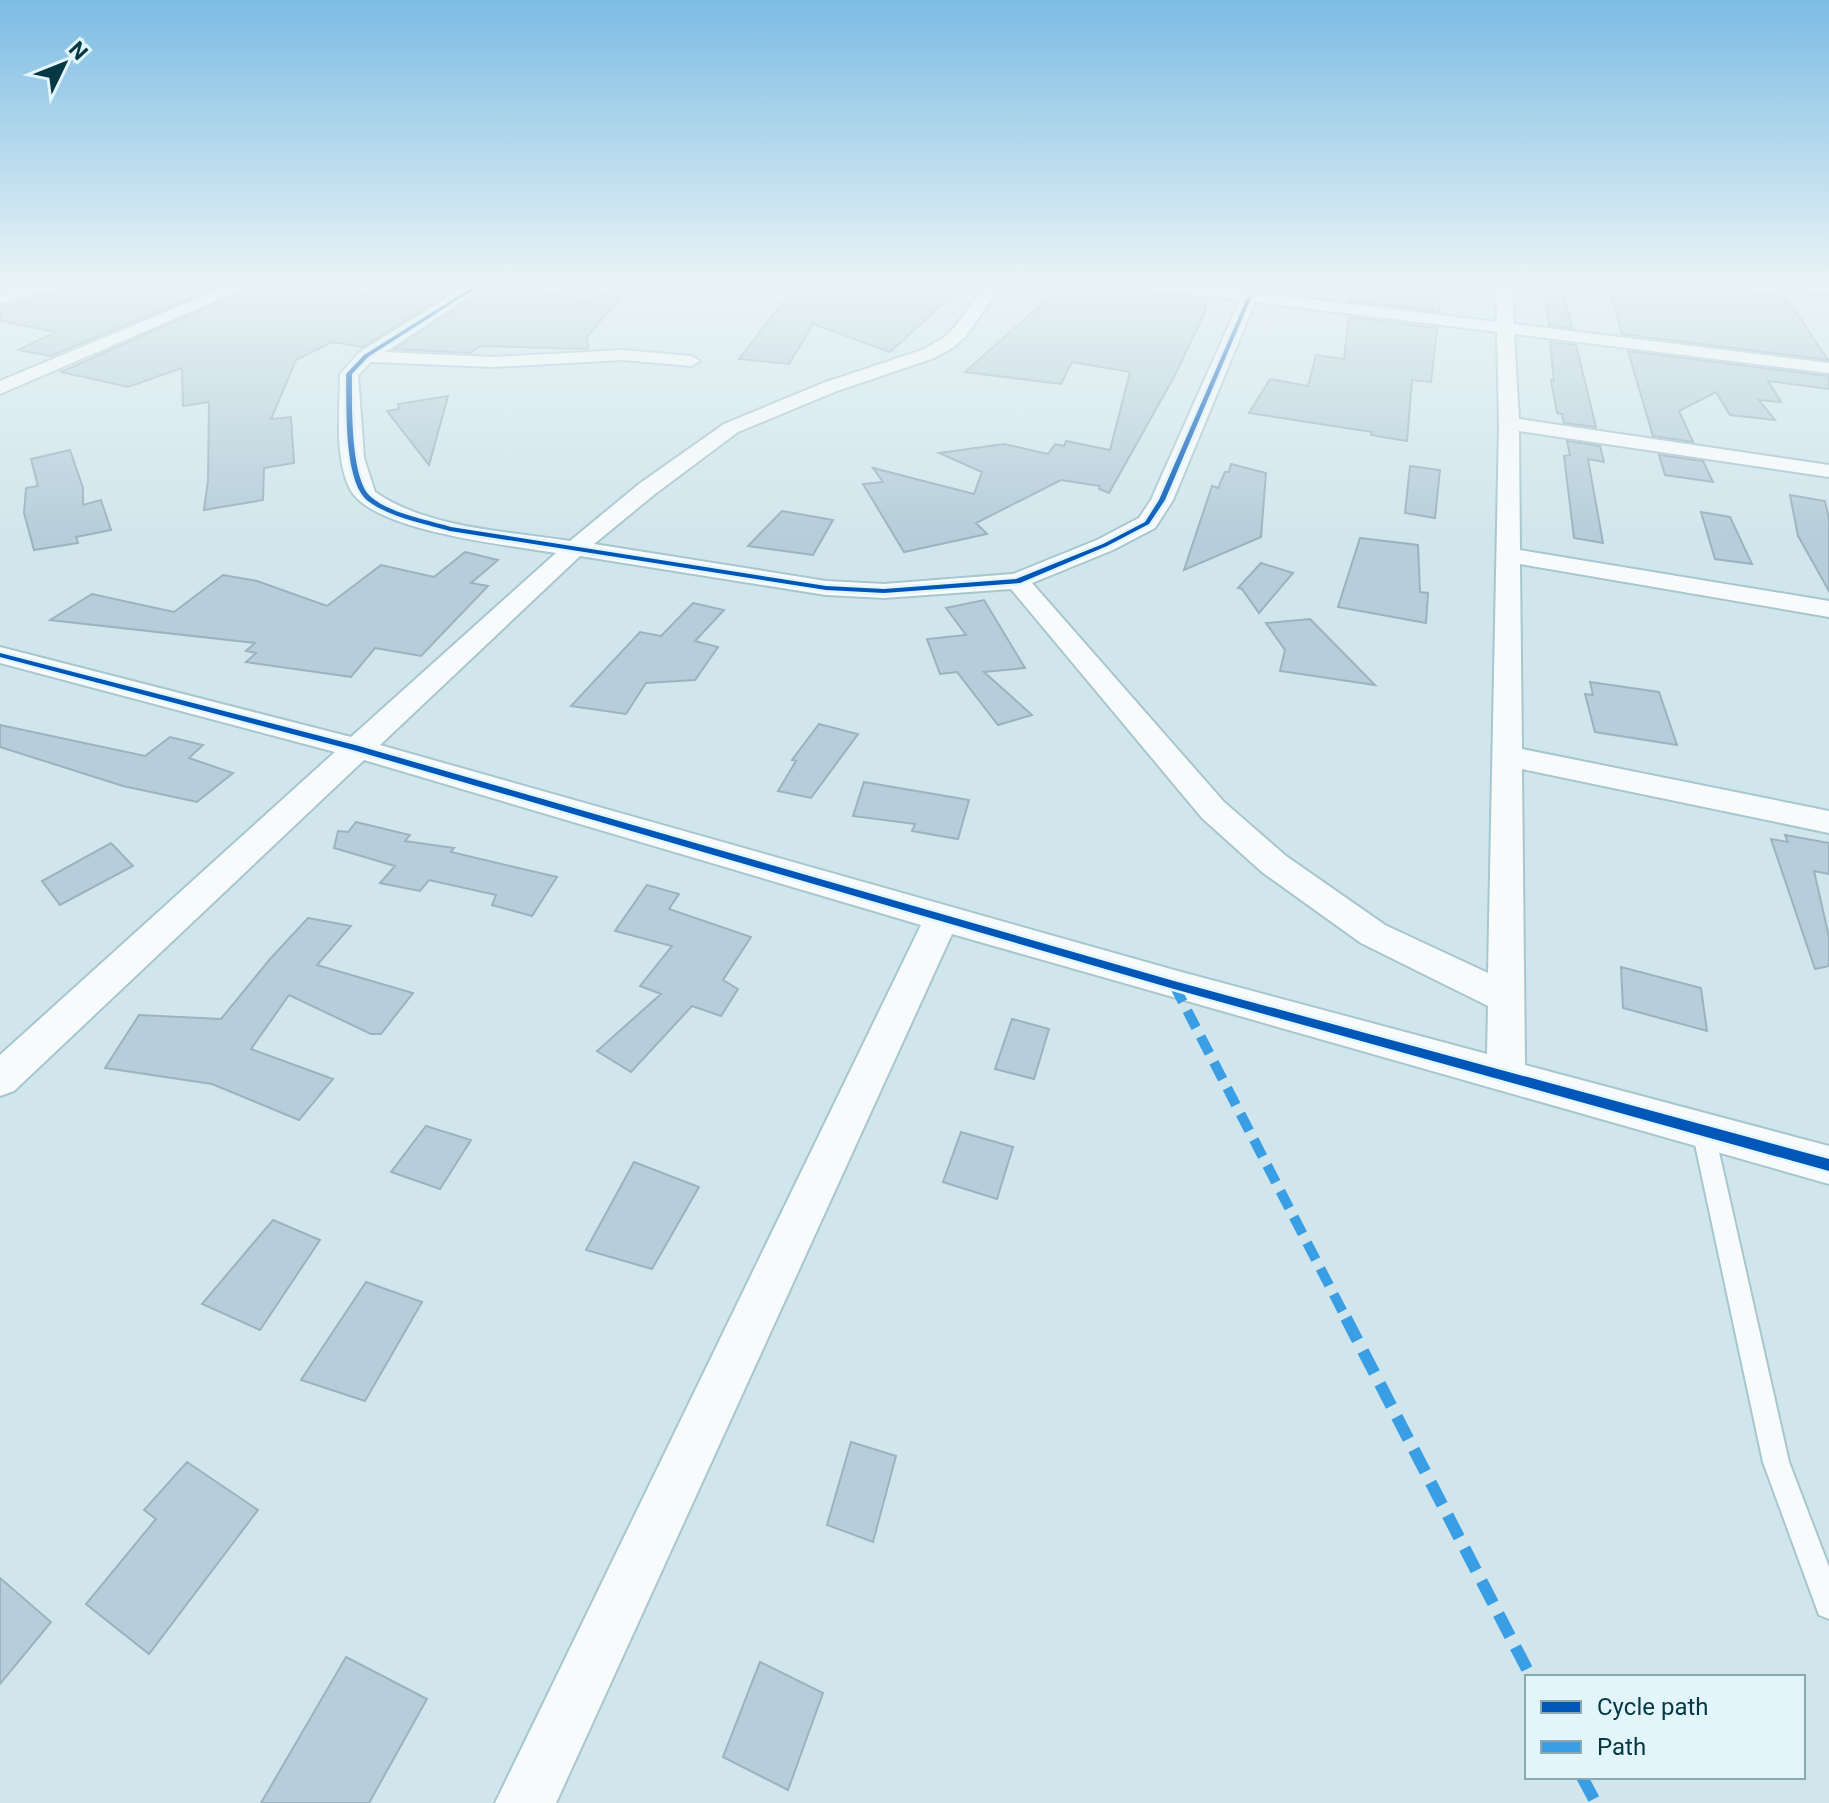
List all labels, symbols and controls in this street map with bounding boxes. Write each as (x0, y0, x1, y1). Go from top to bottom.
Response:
north arrow (24, 24, 104, 104)
text: N (64, 36, 93, 65)
legend (1525, 1675, 1805, 1779)
text: Cycle path (1597, 1693, 1709, 1721)
text: Path (1597, 1733, 1646, 1761)

